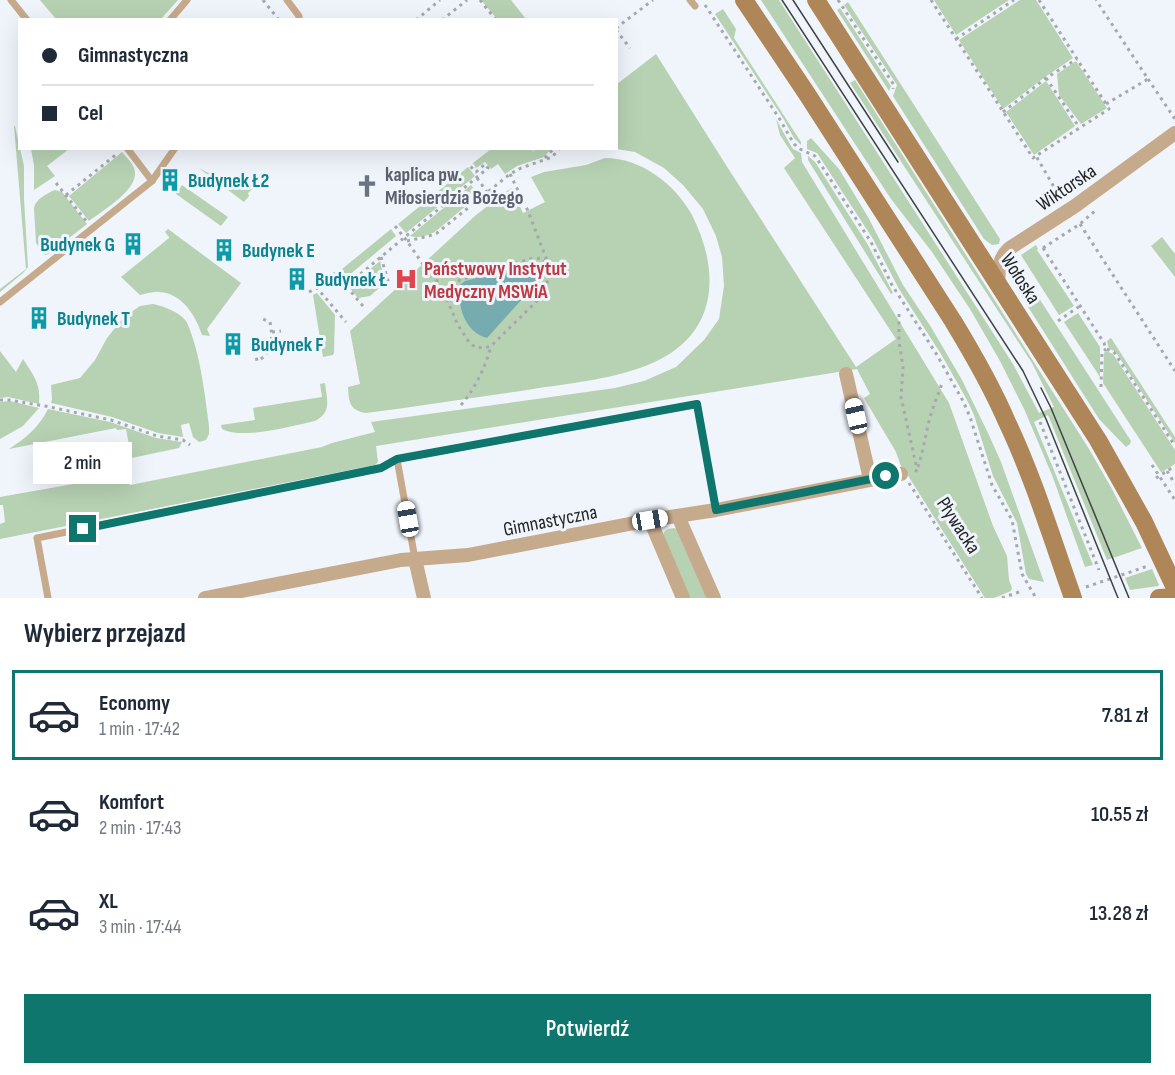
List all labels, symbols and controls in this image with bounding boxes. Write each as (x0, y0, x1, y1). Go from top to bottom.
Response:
text: Gimnastyczna (78, 42, 189, 69)
text: Cel (78, 100, 103, 127)
street label: Wiktorska (1032, 159, 1101, 216)
place label: kaplica pw. Miłosierdzia Bożego (385, 163, 524, 210)
building icon: Budynek Ł2 (157, 167, 183, 193)
place label: Budynek Ł2 (188, 169, 269, 193)
church icon: kaplica pw. Miłosierdzia Bożego (354, 173, 380, 199)
building icon: Budynek G (120, 231, 146, 257)
place label: Budynek G (40, 233, 115, 257)
building icon: Budynek E (211, 237, 237, 263)
place label: Budynek E (242, 239, 315, 263)
street label: Wołoska (995, 249, 1045, 308)
place label: Państwowy Instytut Medyczny MSWiA (424, 257, 567, 304)
building icon: Budynek Ł (284, 266, 310, 292)
hospital icon: Państwowy Instytut Medyczny MSWiA (393, 266, 419, 292)
place label: Budynek Ł (315, 268, 387, 292)
building icon: Budynek T (26, 305, 52, 331)
place label: Budynek T (57, 307, 130, 331)
building icon: Budynek F (220, 331, 246, 357)
place label: Budynek F (251, 333, 324, 357)
car (843, 396, 869, 436)
callout: 2 min (34, 442, 132, 484)
text: 2 min (64, 451, 101, 475)
route start (872, 462, 899, 489)
street label: Pływacka (931, 493, 985, 558)
car (396, 500, 420, 538)
street label: Gimnastyczna (501, 500, 599, 542)
car (631, 508, 669, 532)
route end (69, 515, 96, 542)
text: Wybierz przejazd (24, 618, 186, 650)
icon: car (27, 688, 81, 742)
text: Economy (99, 690, 170, 717)
text: 7.81 zł (1102, 702, 1148, 729)
text: 1 min · 17:42 (99, 717, 180, 741)
icon: car (27, 787, 81, 841)
text: Komfort (99, 789, 164, 816)
text: 10.55 zł (1091, 801, 1148, 828)
text: 2 min · 17:43 (99, 816, 181, 840)
icon: car (27, 886, 81, 940)
text: XL (99, 888, 118, 915)
text: 13.28 zł (1089, 900, 1148, 927)
text: 3 min · 17:44 (99, 915, 181, 939)
button: Potwierdź (24, 994, 1151, 1063)

